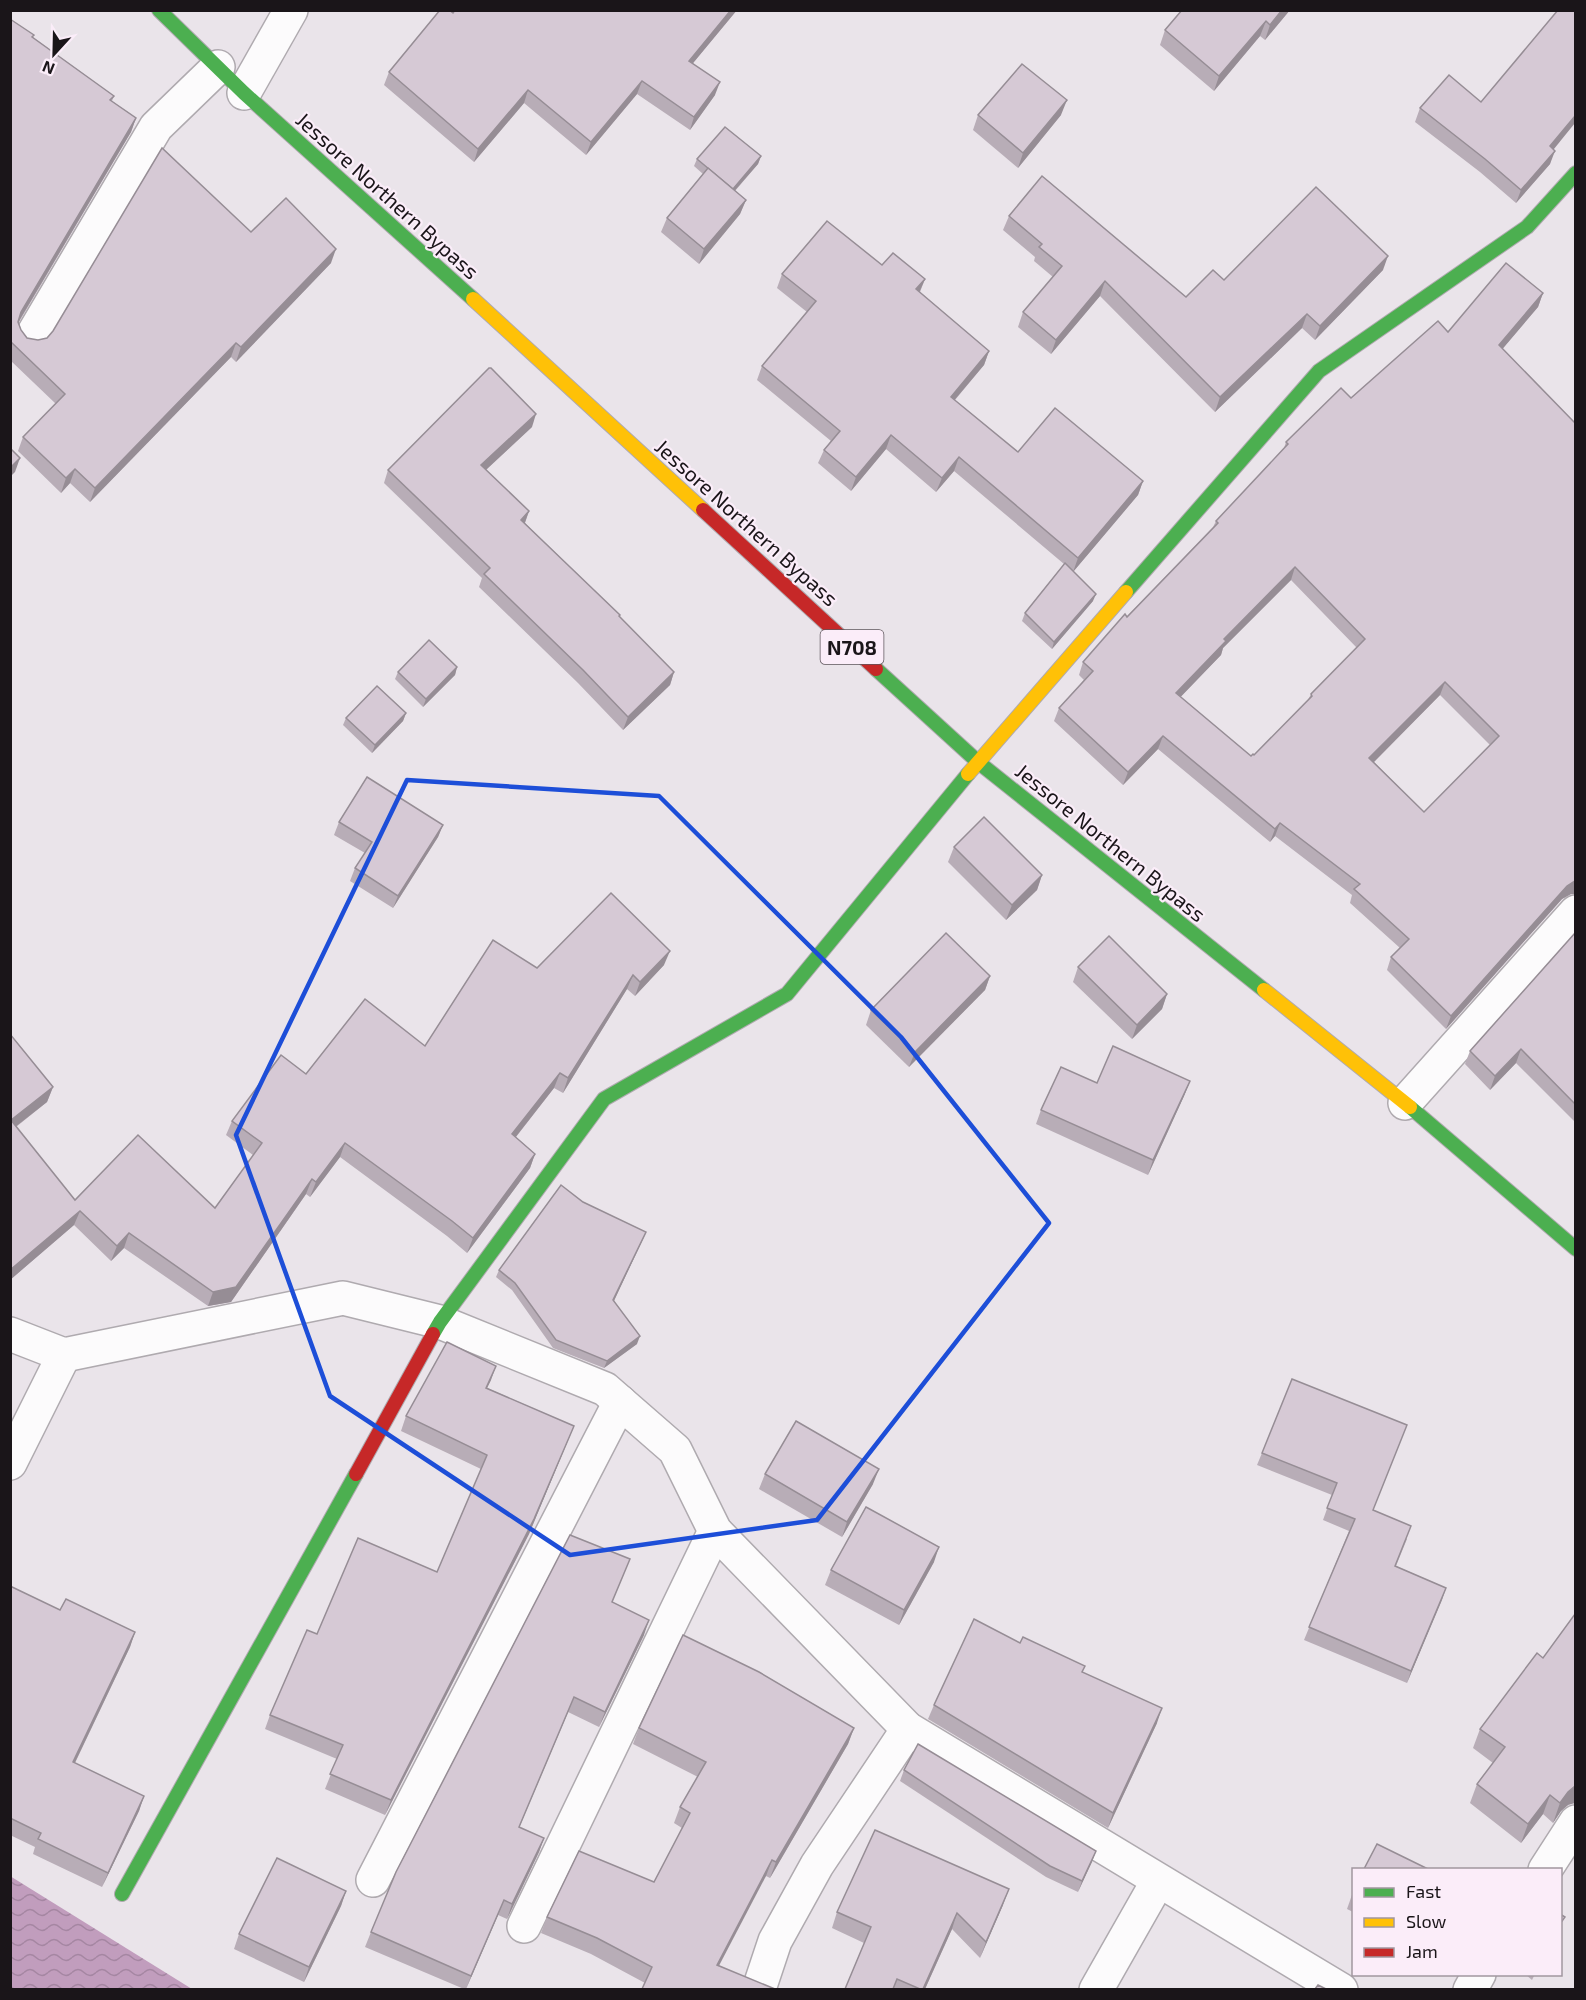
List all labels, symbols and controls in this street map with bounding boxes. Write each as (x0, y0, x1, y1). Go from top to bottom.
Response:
north arrow (24, 24, 84, 84)
text: N (39, 57, 57, 79)
street label: Jessore Northern Bypass (292, 106, 484, 284)
street label: Jessore Northern Bypass (651, 433, 843, 611)
road number: N708 (820, 630, 884, 664)
street label: Jessore Northern Bypass (1011, 758, 1211, 926)
legend (1352, 1868, 1562, 1976)
text: Fast (1406, 1880, 1441, 1902)
text: Slow (1406, 1910, 1447, 1932)
text: Jam (1406, 1940, 1438, 1962)

